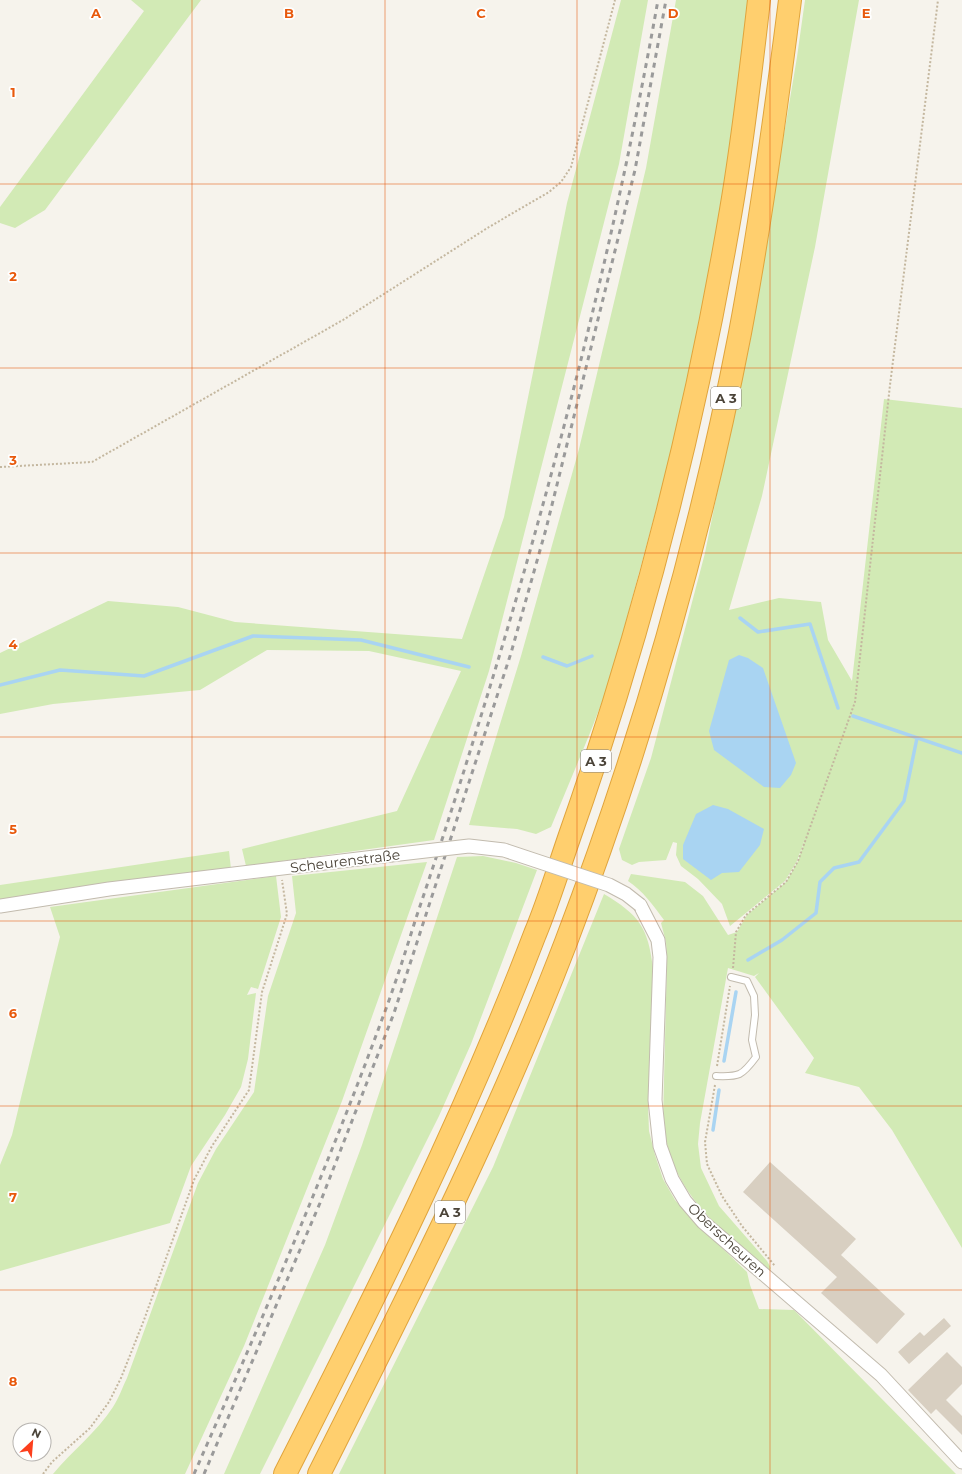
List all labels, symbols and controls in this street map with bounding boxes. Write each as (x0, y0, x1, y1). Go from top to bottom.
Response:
text: A (90, 5, 102, 21)
text: B (284, 5, 294, 21)
text: C (476, 5, 486, 21)
text: D (668, 5, 679, 21)
text: E (862, 5, 871, 21)
text: 1 (10, 84, 16, 100)
text: 2 (9, 268, 17, 284)
road number: A 3 (711, 387, 741, 409)
text: 3 (8, 452, 17, 468)
text: 4 (9, 636, 18, 652)
road number: A 3 (581, 750, 611, 772)
text: 5 (9, 821, 17, 837)
street label: Scheurenstraße (289, 845, 401, 877)
text: 6 (9, 1005, 18, 1021)
text: 7 (9, 1189, 17, 1205)
street label: Oberscheuren (684, 1199, 770, 1281)
road number: A 3 (435, 1201, 465, 1223)
text: 8 (9, 1373, 18, 1389)
north arrow (12, 1422, 52, 1462)
text: N (29, 1425, 43, 1441)

